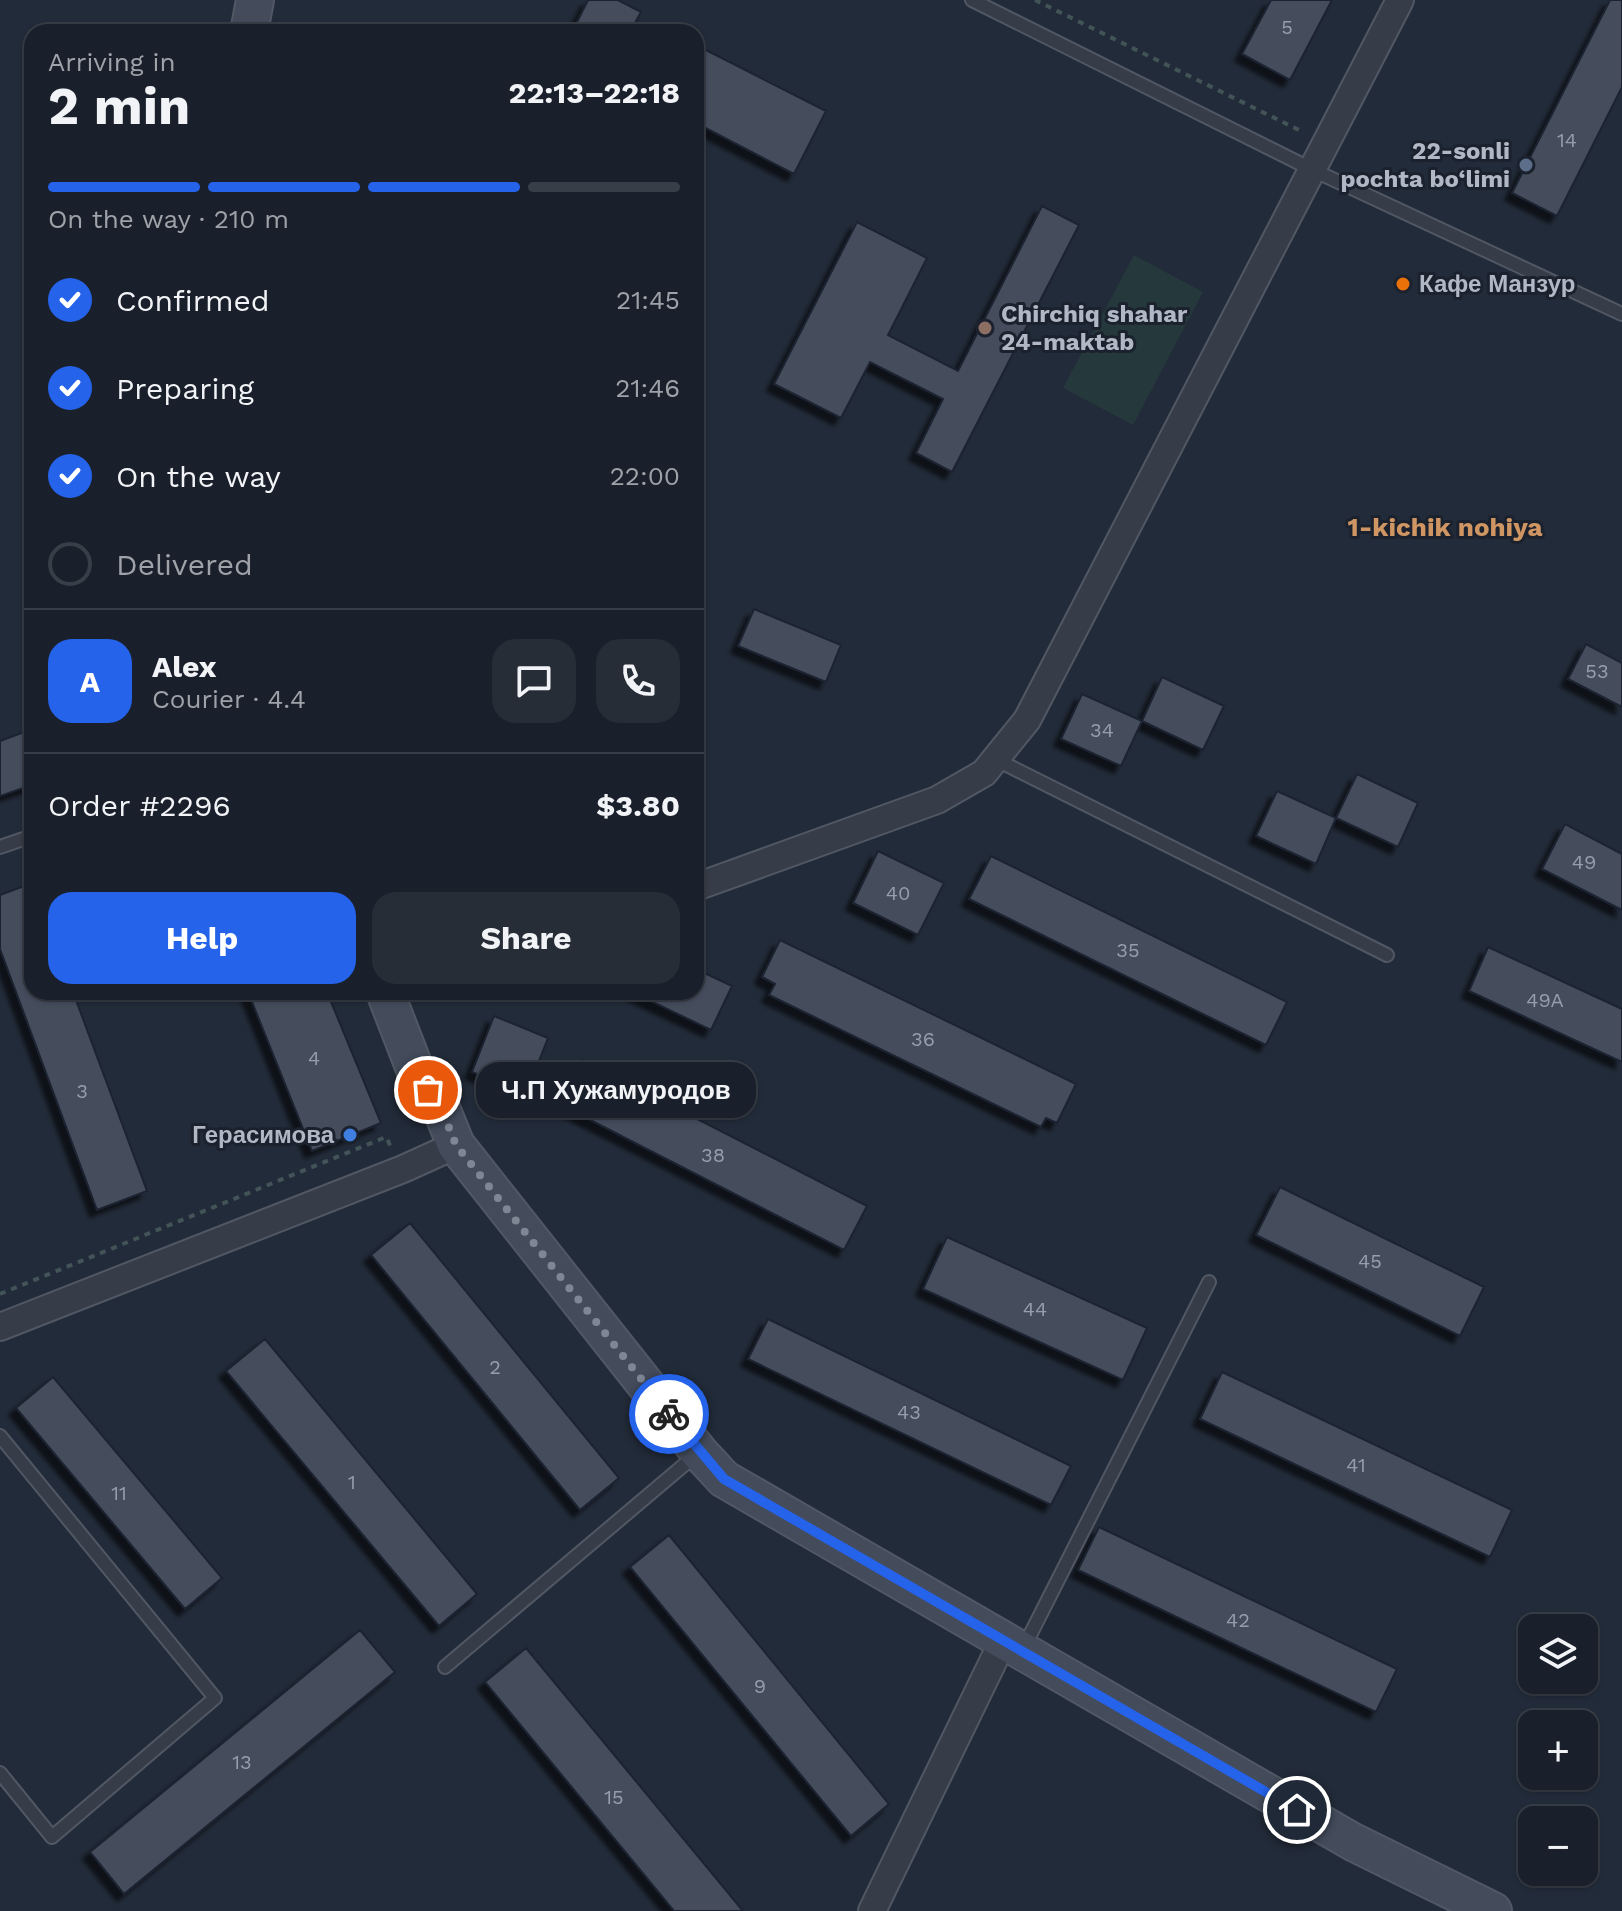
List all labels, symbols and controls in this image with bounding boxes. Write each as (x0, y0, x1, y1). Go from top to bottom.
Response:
house number: 5 (1281, 15, 1293, 39)
text: Arriving in (48, 47, 176, 77)
text: 22:13–22:18 (509, 75, 680, 110)
text: 2 min (48, 76, 190, 137)
house number: 14 (1557, 128, 1577, 152)
place label: 22-sonli pochta bo‘limi (1340, 137, 1510, 193)
marker: 22-sonli pochta bo‘limi (1517, 156, 1535, 174)
text: On the way · 210 m (48, 204, 289, 234)
place label: Кафе Манзур (1419, 270, 1575, 298)
marker: Кафе Манзур (1394, 275, 1412, 293)
icon: check (48, 278, 92, 322)
text: Confirmed (116, 283, 270, 318)
text: 21:45 (616, 285, 680, 315)
place label: Chirchiq shahar 24-maktab (1001, 300, 1188, 356)
marker: Chirchiq shahar 24-maktab (976, 319, 994, 337)
icon: check (48, 366, 92, 410)
text: Preparing (116, 371, 254, 406)
text: 21:46 (615, 373, 680, 403)
icon: check (48, 454, 92, 498)
text: On the way (116, 459, 281, 494)
text: 22:00 (610, 461, 680, 491)
district label: 1-kichik nohiya (1347, 512, 1543, 542)
text: Delivered (116, 547, 253, 582)
button: chat (492, 639, 576, 723)
button: phone (596, 639, 680, 723)
text: Alex (152, 649, 216, 684)
house number: 53 (1585, 659, 1609, 683)
text: A (80, 664, 100, 699)
text: Courier · 4.4 (152, 684, 306, 714)
house number: 34 (1090, 718, 1114, 742)
text: Order #2296 (48, 788, 231, 823)
text: $3.80 (596, 788, 680, 823)
house number: 49 (1572, 850, 1596, 874)
house number: 40 (886, 881, 910, 905)
button: Help (48, 892, 356, 984)
button: Share (372, 892, 680, 984)
house number: 35 (1116, 938, 1140, 962)
house number: 49A (1526, 988, 1564, 1012)
house number: 36 (911, 1027, 935, 1051)
house number: 4 (308, 1046, 320, 1070)
pin (394, 1056, 462, 1124)
callout: Ч.П Хужамуродов (476, 1062, 756, 1118)
icon: bag (406, 1068, 450, 1112)
text: Ч.П Хужамуродов (501, 1075, 731, 1105)
house number: 3 (76, 1079, 88, 1103)
place label: Герасимова (192, 1121, 335, 1149)
marker: Герасимова (341, 1126, 359, 1144)
house number: 38 (701, 1143, 725, 1167)
house number: 45 (1358, 1249, 1382, 1273)
house number: 44 (1023, 1297, 1047, 1321)
house number: 2 (489, 1355, 501, 1379)
courier (629, 1374, 709, 1454)
icon: bike (647, 1392, 691, 1436)
house number: 43 (897, 1400, 921, 1424)
house number: 41 (1346, 1453, 1366, 1477)
house number: 1 (348, 1470, 356, 1494)
house number: 11 (111, 1481, 127, 1505)
house number: 42 (1226, 1608, 1250, 1632)
map controls (1518, 1614, 1598, 1886)
button: layers (1518, 1614, 1598, 1694)
house number: 9 (754, 1674, 766, 1698)
button: + (1518, 1710, 1598, 1790)
house number: 13 (232, 1750, 252, 1774)
pin (1263, 1776, 1331, 1844)
house number: 15 (604, 1785, 624, 1809)
icon: home (1275, 1788, 1319, 1832)
button: − (1518, 1806, 1598, 1886)

